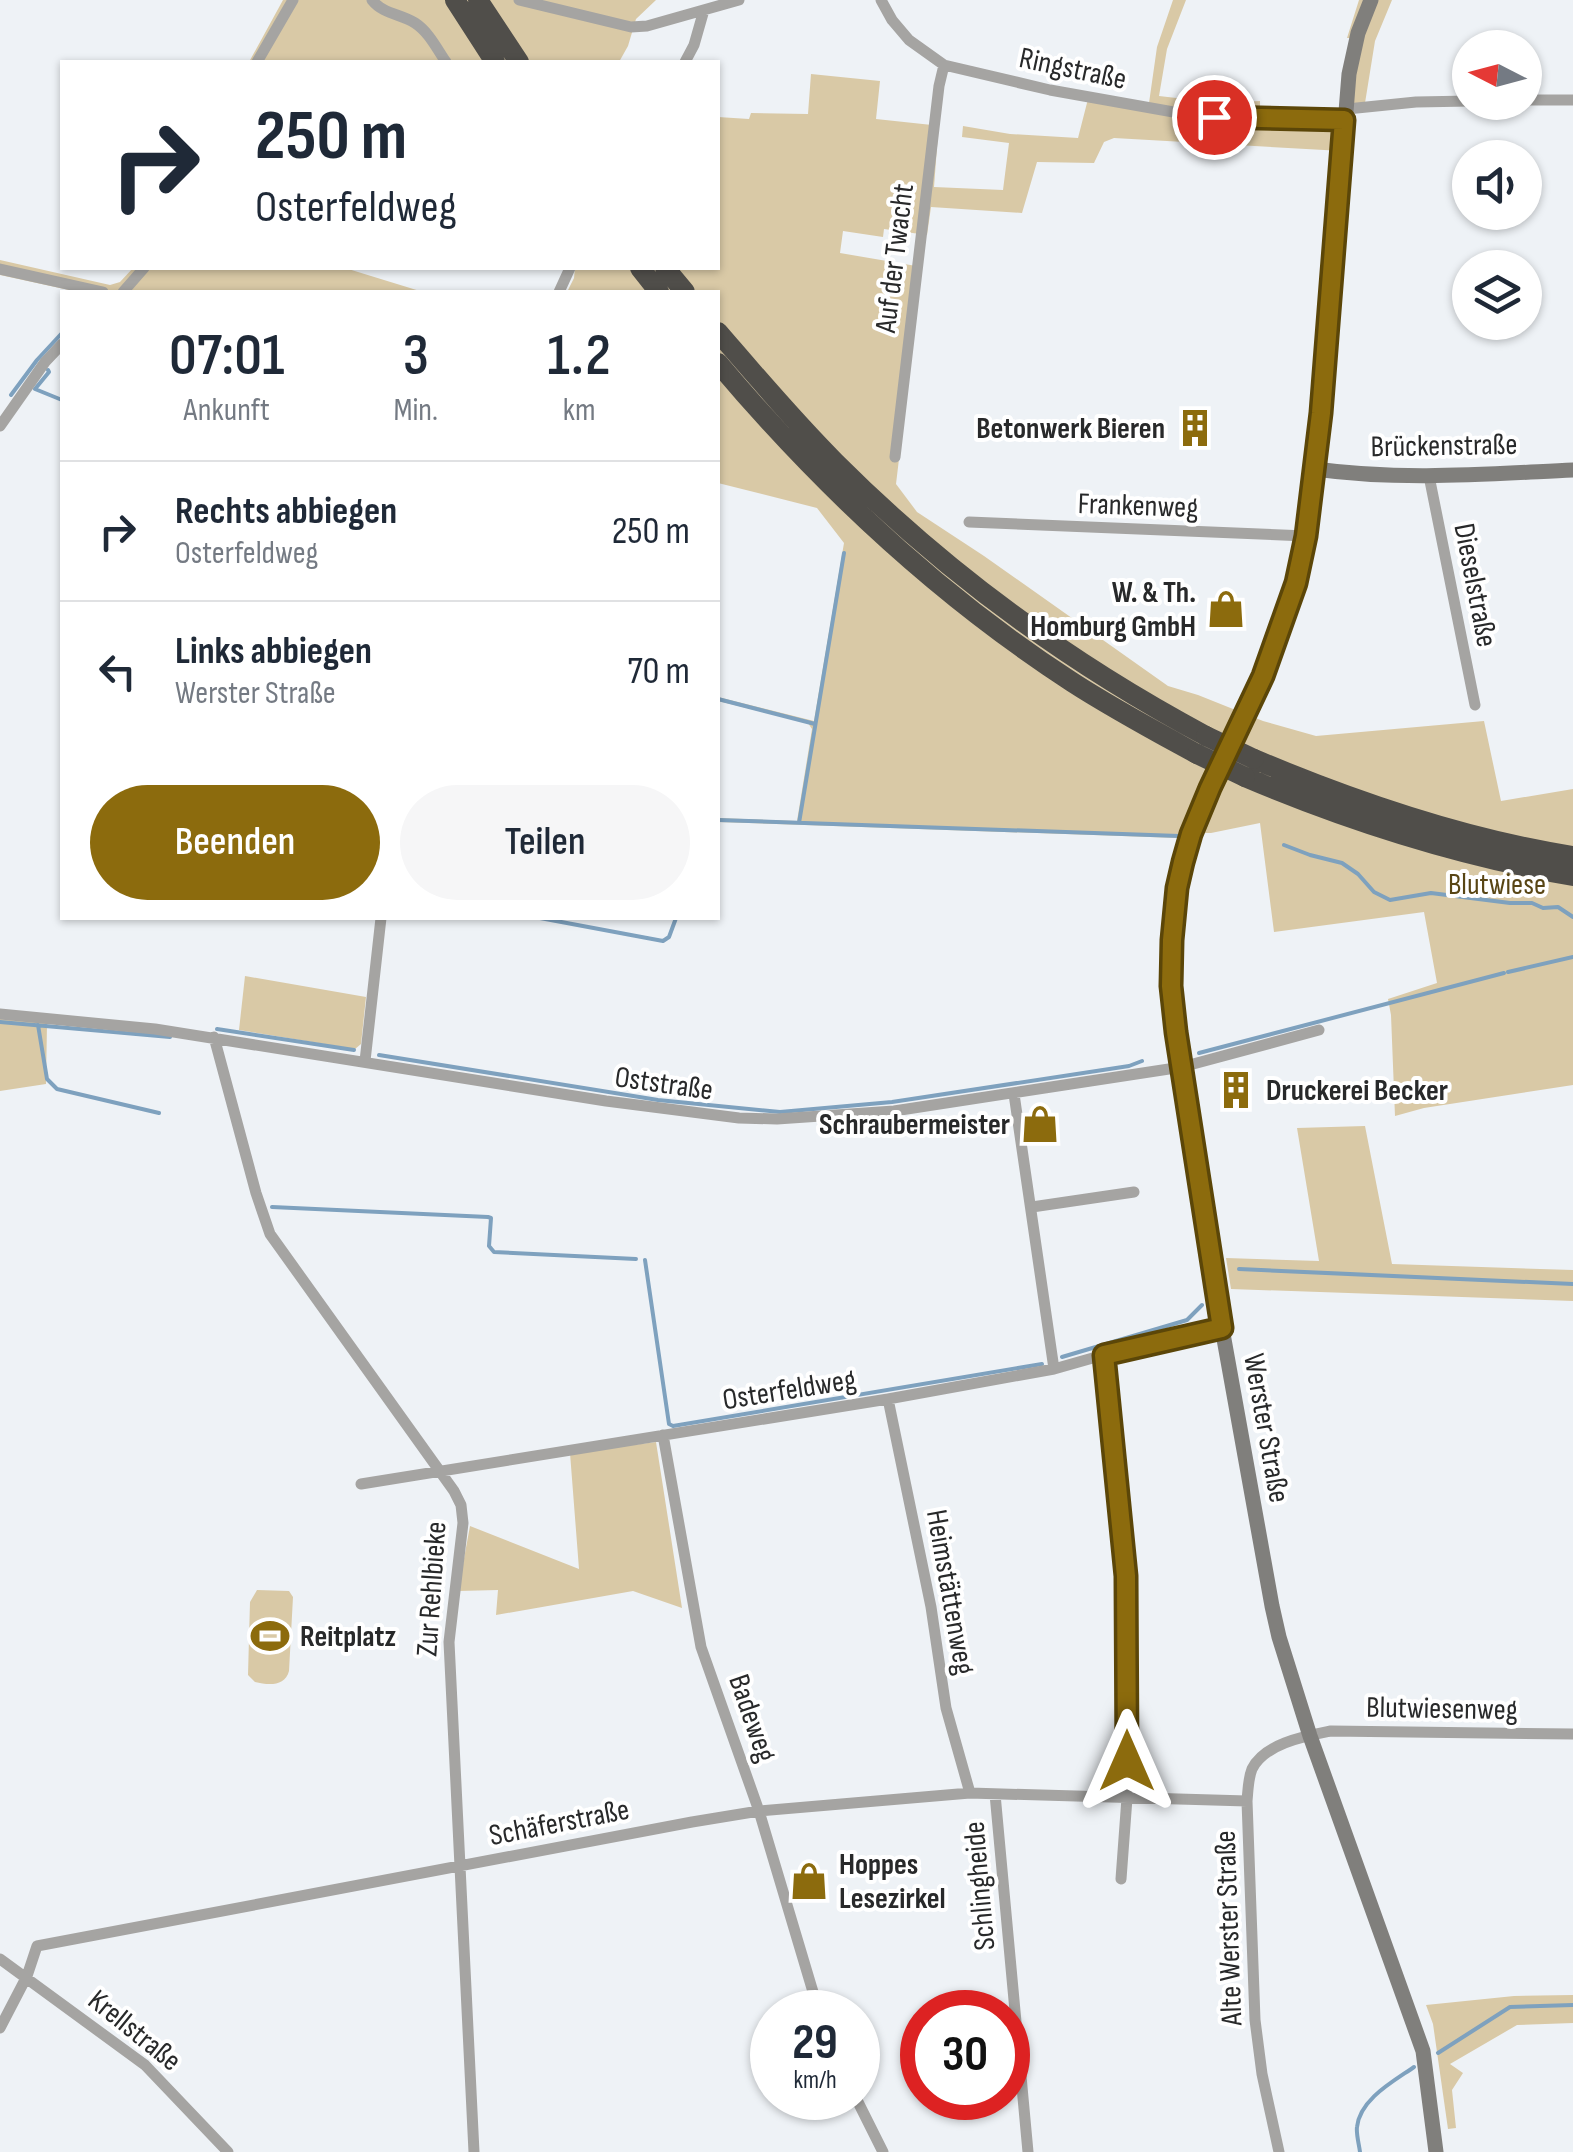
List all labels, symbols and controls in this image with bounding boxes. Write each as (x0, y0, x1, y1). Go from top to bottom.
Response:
north arrow (1452, 30, 1542, 120)
map controls (1452, 30, 1542, 340)
street label: Ringstraße (1016, 40, 1130, 98)
pin (1172, 75, 1257, 160)
icon: arrive (1187, 90, 1242, 145)
text: 250 m (255, 95, 407, 179)
icon: right (90, 100, 220, 230)
button: sound (1452, 140, 1542, 230)
text: Osterfeldweg (255, 180, 457, 235)
street label: Auf der Twacht (868, 182, 922, 336)
button: layers (1452, 250, 1542, 340)
text: 07:01 (169, 320, 284, 392)
text: 3 (403, 320, 429, 392)
text: 1.2 (547, 320, 611, 392)
text: Ankunft (184, 391, 270, 430)
text: Min. (393, 391, 438, 430)
text: km (563, 391, 595, 430)
building icon: Betonwerk Bieren (1174, 407, 1216, 449)
place label: Betonwerk Bieren (976, 411, 1165, 447)
street label: Brückenstraße (1370, 427, 1518, 465)
street label: Frankenweg (1077, 486, 1199, 526)
text: Rechts abbiegen (175, 489, 397, 534)
icon: right (90, 504, 145, 559)
text: 250 m (612, 509, 690, 554)
street label: Dieselstraße (1445, 520, 1505, 650)
text: Osterfeldweg (175, 534, 318, 573)
place label: W. & Th. Homburg GmbH (1030, 575, 1196, 645)
shop icon: W. & Th. Homburg GmbH (1205, 588, 1247, 630)
text: Links abbiegen (175, 629, 372, 674)
icon: left (90, 644, 145, 699)
text: 70 m (628, 649, 690, 694)
text: Werster Straße (175, 674, 336, 713)
button: Beenden (90, 785, 380, 900)
button: Teilen (400, 785, 690, 900)
park label: Blutwiese (1448, 867, 1546, 903)
street label: Oststraße (612, 1059, 715, 1109)
building icon: Druckerei Becker (1215, 1069, 1257, 1111)
place label: Druckerei Becker (1266, 1073, 1448, 1109)
shop icon: Schraubermeister (1019, 1103, 1061, 1145)
place label: Schraubermeister (819, 1107, 1010, 1143)
street label: Werster Straße (1235, 1351, 1297, 1506)
street label: Osterfeldweg (720, 1362, 858, 1418)
street label: Heimstättenweg (918, 1507, 982, 1678)
street label: Zur Rehlbieke (409, 1520, 455, 1658)
sports icon: Reitplatz (249, 1615, 291, 1657)
place label: Reitplatz (300, 1619, 397, 1655)
street label: Badeweg (720, 1670, 784, 1767)
street label: Blutwiesenweg (1366, 1690, 1518, 1728)
position arrow (1075, 1709, 1179, 1813)
street label: Schäferstraße (486, 1792, 632, 1854)
street label: Schlingheide (956, 1820, 1004, 1952)
street label: Alte Werster Straße (1208, 1830, 1250, 2027)
place label: Hoppes Lesezirkel (839, 1847, 946, 1917)
shop icon: Hoppes Lesezirkel (788, 1860, 830, 1902)
street label: Krellstraße (81, 1982, 188, 2079)
speed limit sign: 30 (900, 1990, 1030, 2120)
text: 29 (792, 2013, 838, 2073)
text: km/h (793, 2065, 837, 2096)

